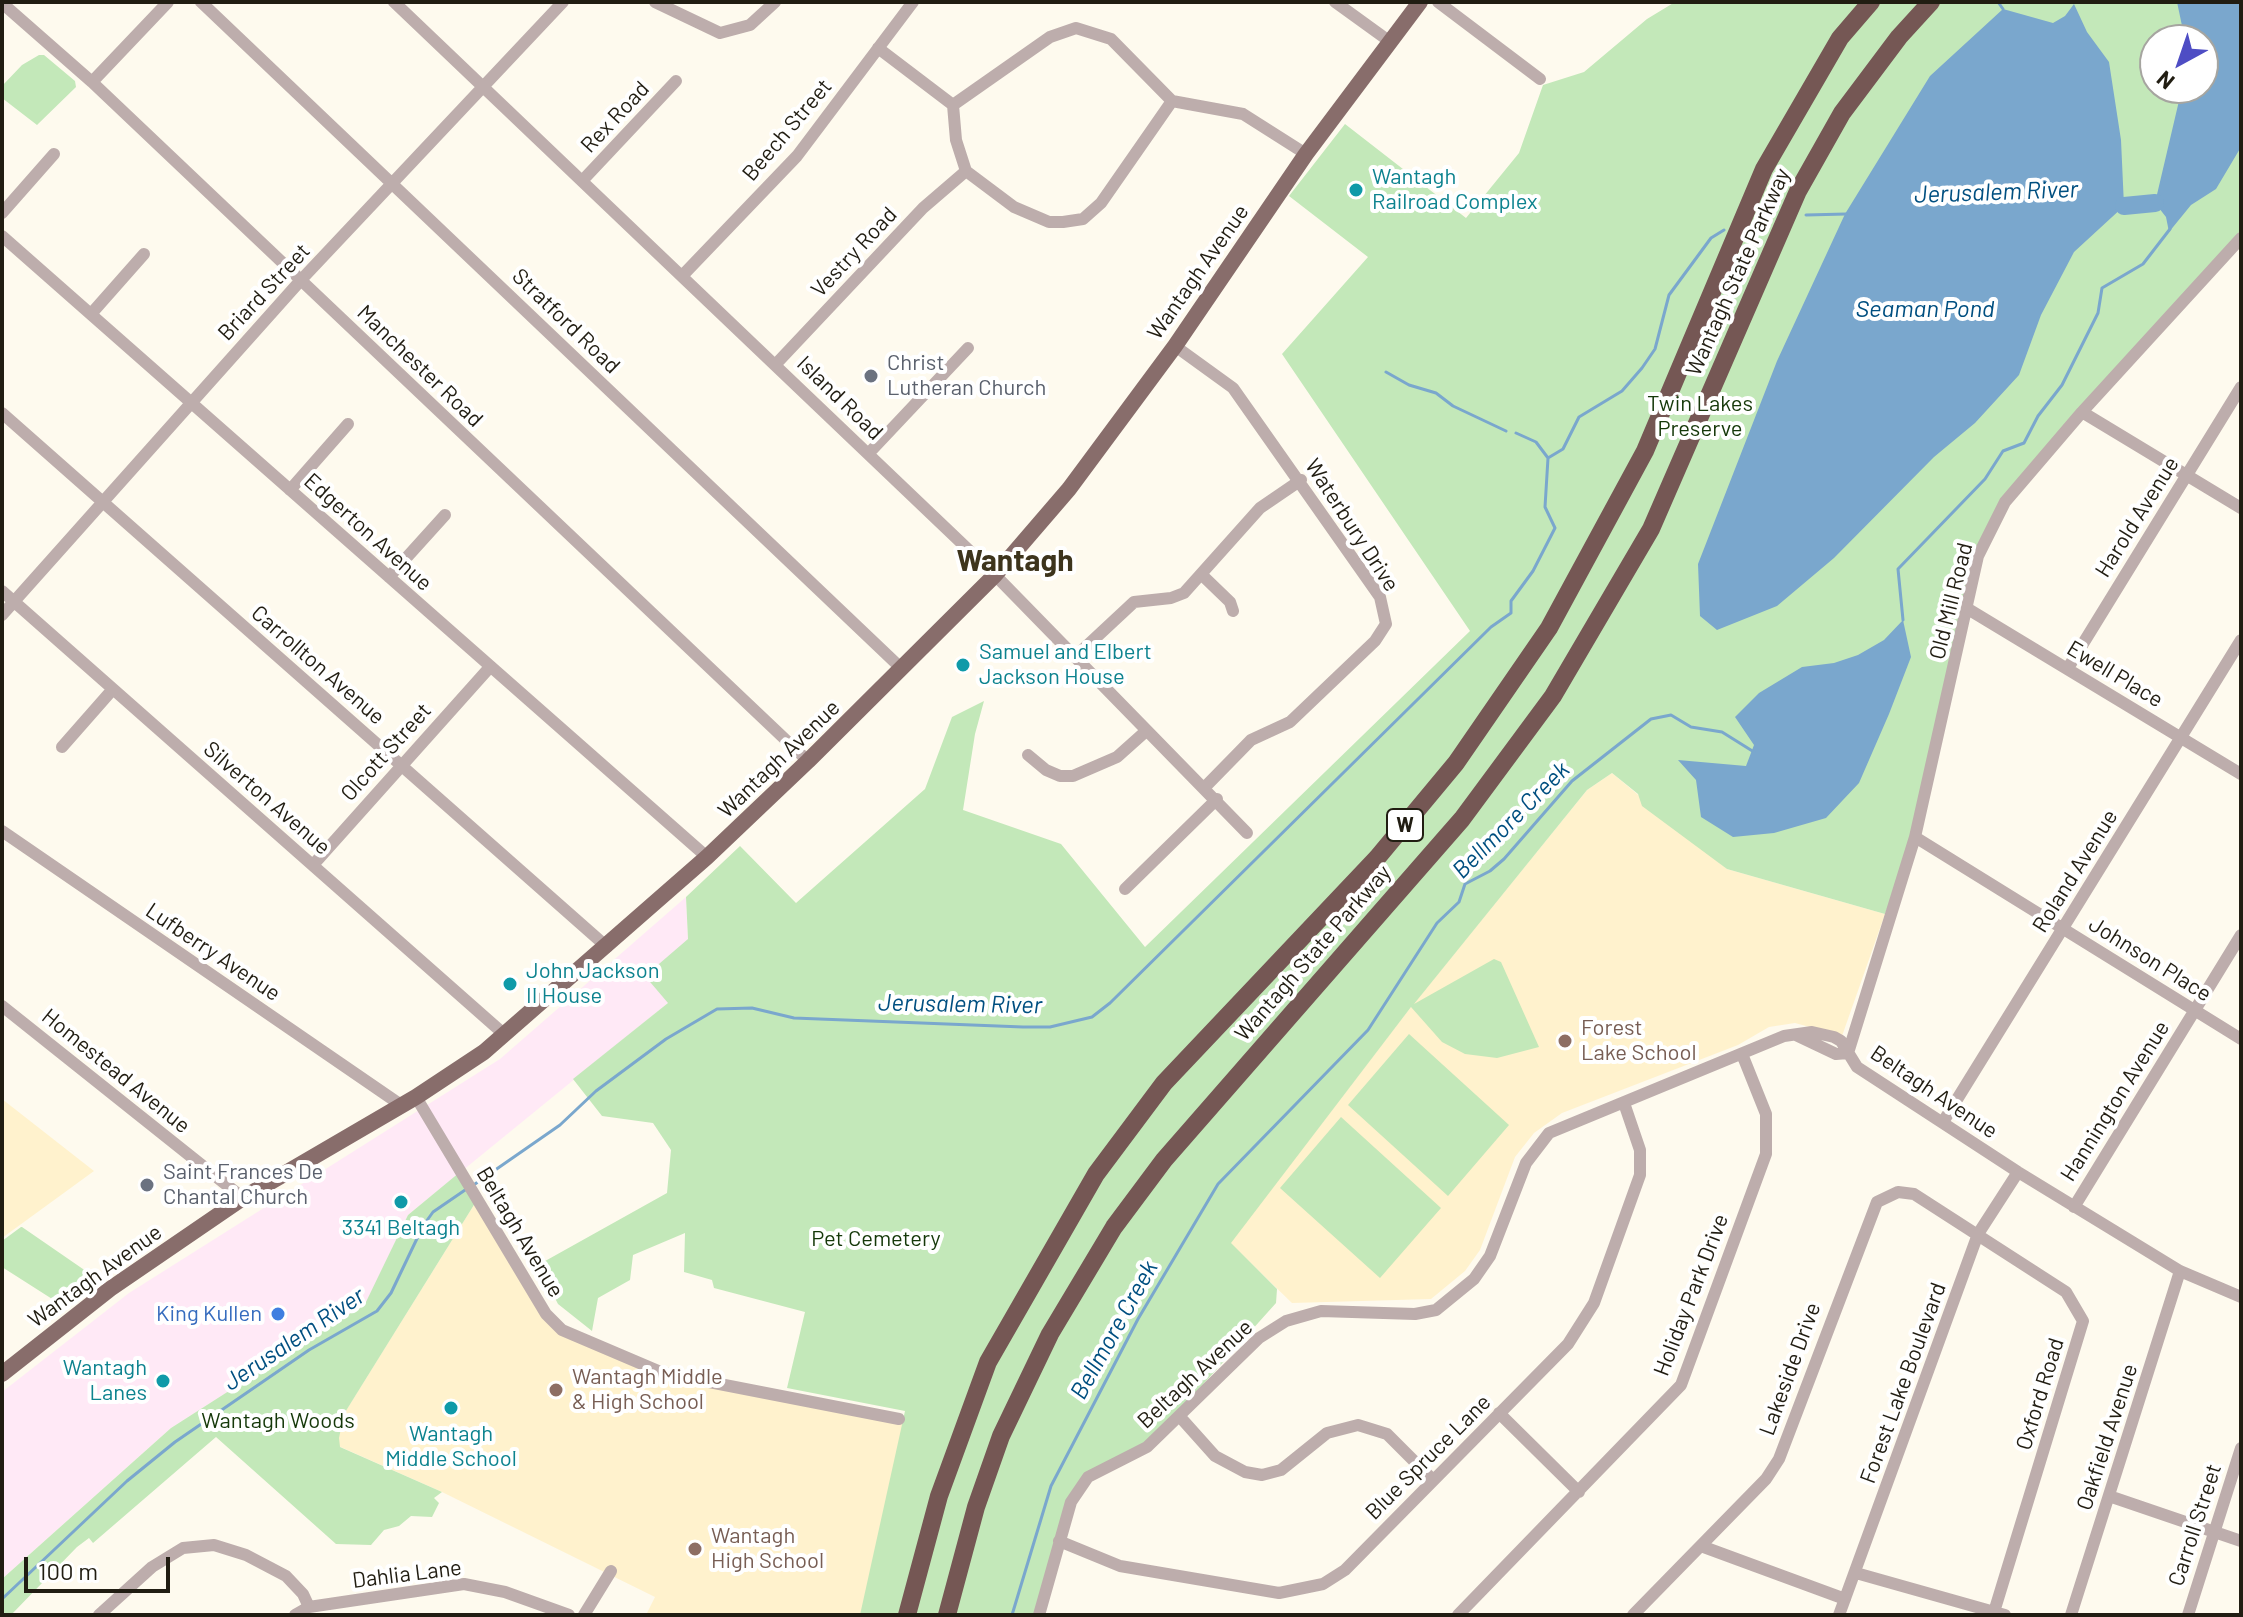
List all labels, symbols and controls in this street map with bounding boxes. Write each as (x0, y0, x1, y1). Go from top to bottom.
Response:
north arrow (2139, 24, 2219, 104)
text: N (2151, 66, 2179, 96)
street label: Beech Street (737, 74, 837, 186)
street label: Rex Road (575, 76, 655, 158)
place label: Wantagh Railroad Complex (1372, 164, 1538, 216)
street label: Wantagh State Parkway (1680, 164, 1796, 380)
water label: Jerusalem River (1913, 175, 2079, 209)
marker: Wantagh Railroad Complex (1347, 181, 1365, 199)
street label: Wantagh Avenue (1142, 199, 1254, 345)
street label: Vestry Road (806, 201, 902, 303)
street label: Briard Street (212, 238, 316, 346)
street label: Stratford Road (507, 263, 625, 379)
water label: Seaman Pond (1856, 295, 1994, 323)
street label: Manchester Road (352, 299, 488, 433)
place label: Christ Lutheran Church (887, 350, 1046, 402)
street label: Island Road (792, 351, 888, 445)
marker: Christ Lutheran Church (862, 367, 880, 385)
park label: Twin Lakes Preserve (1647, 391, 1753, 442)
street label: Harold Avenue (2090, 452, 2184, 582)
street label: Waterbury Drive (1299, 454, 1405, 596)
street label: Edgerton Avenue (299, 468, 437, 596)
street label: Old Mill Road (1924, 540, 1978, 662)
district label: Wantagh (956, 543, 1074, 579)
street label: Carrollton Avenue (246, 600, 390, 730)
street label: Ewell Place (2062, 635, 2168, 713)
place label: Samuel and Elbert Jackson House (979, 639, 1152, 690)
marker: Samuel and Elbert Jackson House (954, 656, 972, 674)
street label: Wantagh Avenue (713, 694, 845, 824)
street label: Olcott Street (335, 698, 437, 806)
street label: Silverton Avenue (198, 736, 336, 860)
water label: Bellmore Creek (1446, 755, 1576, 885)
street label: Roland Avenue (2027, 805, 2123, 937)
road number: W (1387, 809, 1423, 841)
street label: Wantagh State Parkway (1229, 860, 1397, 1046)
street label: Lufberry Avenue (141, 897, 285, 1007)
street label: Johnson Place (2084, 911, 2216, 1007)
place label: John Jackson II House (526, 958, 660, 1010)
marker: John Jackson II House (501, 975, 519, 993)
water label: Jerusalem River (878, 988, 1042, 1020)
street label: Homestead Avenue (36, 1003, 196, 1139)
place label: Forest Lake School (1581, 1015, 1696, 1066)
street label: Hannington Avenue (2055, 1016, 2175, 1186)
marker: Forest Lake School (1556, 1032, 1574, 1050)
street label: Beltagh Avenue (1865, 1040, 2003, 1144)
place label: Saint Frances De Chantal Church (163, 1159, 323, 1210)
street label: Beltagh Avenue (471, 1162, 569, 1302)
marker: Saint Frances De Chantal Church (138, 1176, 156, 1194)
marker: 3341 Beltagh (392, 1193, 410, 1211)
street label: Holiday Park Drive (1648, 1210, 1734, 1380)
place label: 3341 Beltagh (342, 1215, 460, 1241)
street label: Wantagh Avenue (23, 1219, 167, 1333)
park label: Pet Cemetery (811, 1226, 941, 1252)
water label: Bellmore Creek (1064, 1256, 1164, 1404)
street label: Forest Lake Boulevard (1854, 1279, 1952, 1487)
water label: Jerusalem River (218, 1281, 370, 1397)
street label: Lakeside Drive (1754, 1299, 1826, 1439)
place label: King Kullen (156, 1301, 262, 1327)
marker: King Kullen (269, 1305, 287, 1323)
street label: Beltagh Avenue (1132, 1314, 1258, 1434)
street label: Oxford Road (2010, 1335, 2070, 1453)
place label: Wantagh Lanes (63, 1355, 147, 1406)
street label: Oakfield Avenue (2071, 1360, 2143, 1514)
place label: Wantagh Middle & High School (572, 1364, 723, 1416)
marker: Wantagh Lanes (154, 1372, 172, 1390)
marker: Wantagh Middle & High School (547, 1381, 565, 1399)
street label: Blue Spruce Lane (1360, 1389, 1496, 1525)
marker: Wantagh Middle School (442, 1399, 460, 1417)
park label: Wantagh Woods (201, 1408, 355, 1434)
place label: Wantagh Middle School (385, 1421, 517, 1472)
street label: Carroll Street (2163, 1461, 2227, 1589)
place label: Wantagh High School (711, 1523, 824, 1574)
marker: Wantagh High School (686, 1540, 704, 1558)
scale bar (28, 1541, 174, 1591)
street label: Dahlia Lane (351, 1554, 463, 1594)
text: 100 m (38, 1556, 98, 1585)

